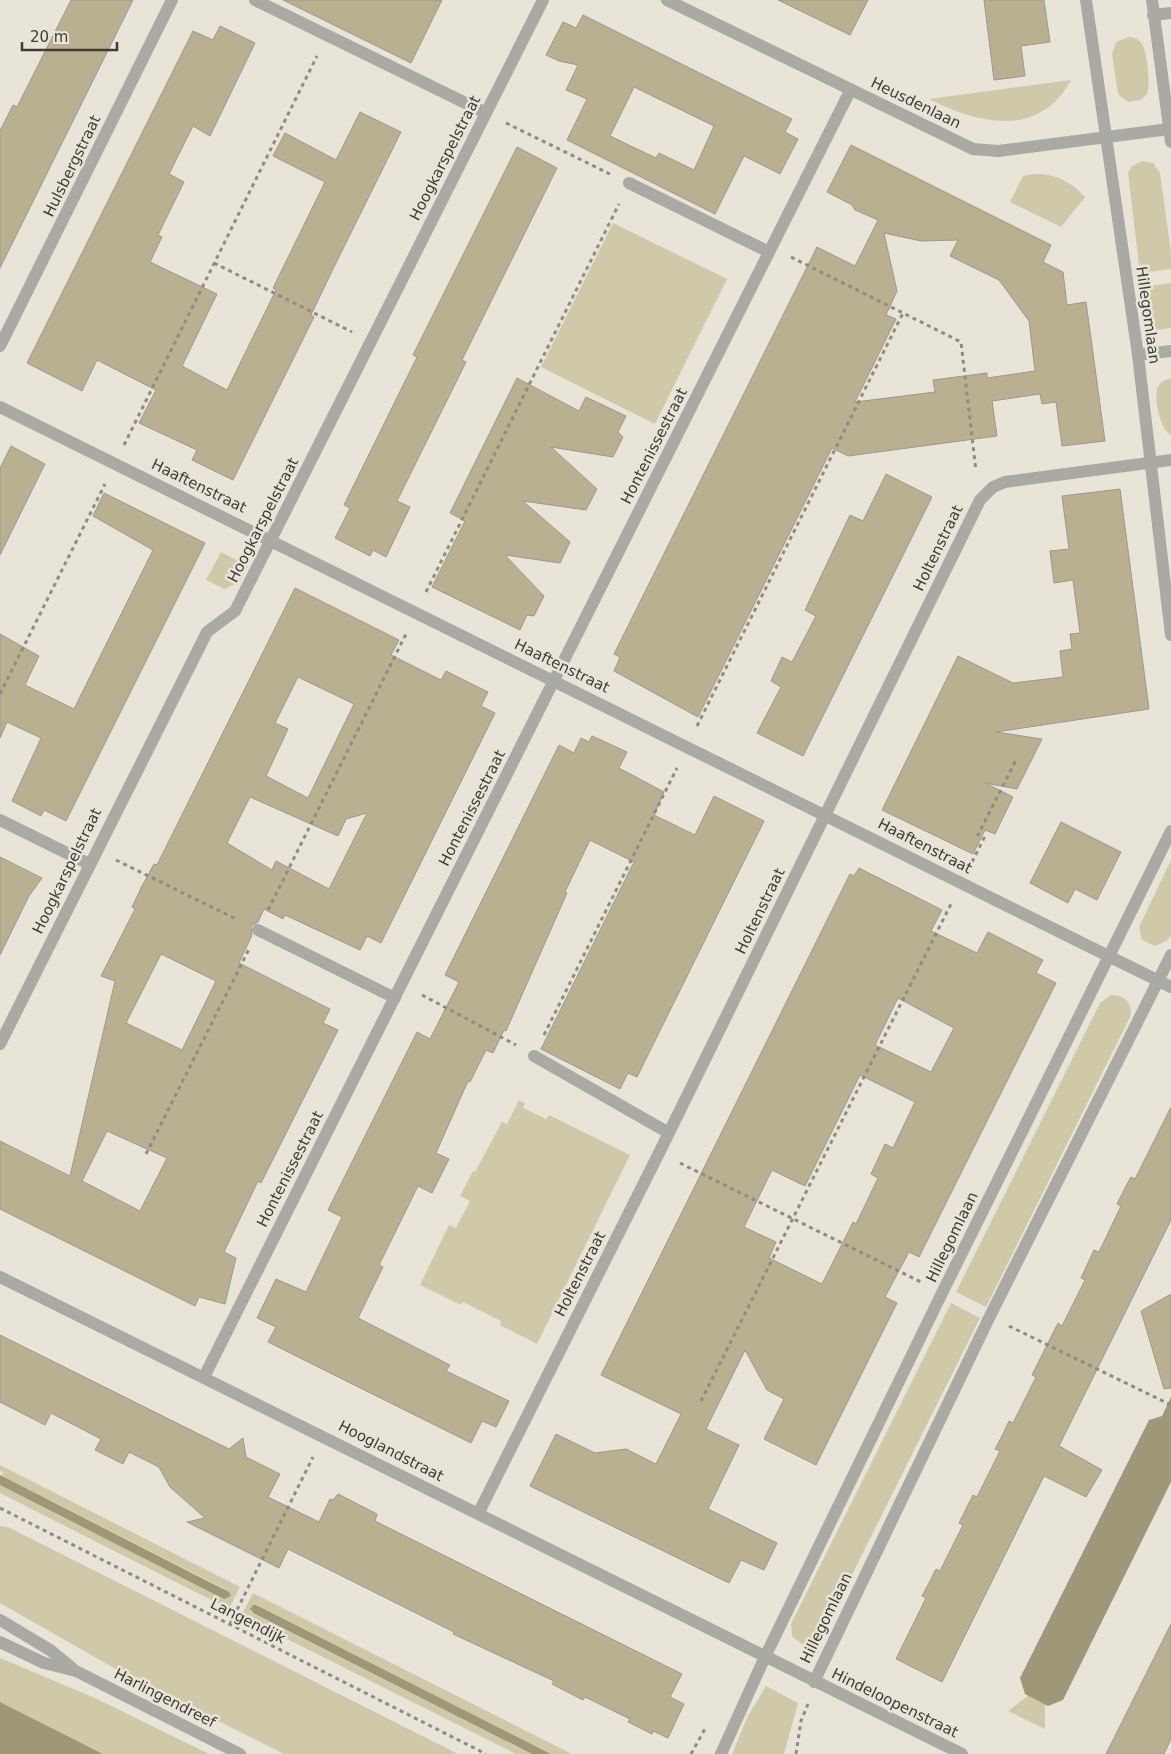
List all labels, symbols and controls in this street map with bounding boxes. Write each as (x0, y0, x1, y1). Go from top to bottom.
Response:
scale bar (22, 20, 118, 52)
text: 20 m (30, 28, 68, 46)
street label: Heusdenlaan (868, 73, 964, 133)
street label: Hoogkarspelstraat (406, 92, 484, 223)
street label: Hulsbergstraat (40, 112, 104, 220)
street label: Hillegomlaan (1132, 265, 1164, 365)
street label: Hontenissestraat (617, 385, 691, 507)
street label: Hoogkarspelstraat (224, 454, 302, 585)
street label: Haaftenstraat (149, 455, 250, 517)
street label: Holtenstraat (909, 502, 967, 594)
street label: Haaftenstraat (512, 635, 613, 697)
street label: Hontenissestraat (435, 747, 509, 869)
street label: Hoogkarspelstraat (29, 805, 105, 937)
street label: Haaftenstraat (875, 815, 975, 878)
street label: Holtenstraat (731, 865, 789, 957)
street label: Hontenissestraat (253, 1108, 327, 1230)
street label: Hillegomlaan (922, 1189, 982, 1285)
street label: Holtenstraat (551, 1228, 609, 1320)
street label: Hooglandstraat (335, 1417, 447, 1485)
street label: Hillegomlaan (796, 1570, 856, 1666)
street label: Langendijk (207, 1594, 289, 1648)
street label: Harlingendreef (111, 1665, 220, 1732)
street label: Hindeloopenstraat (829, 1665, 961, 1742)

